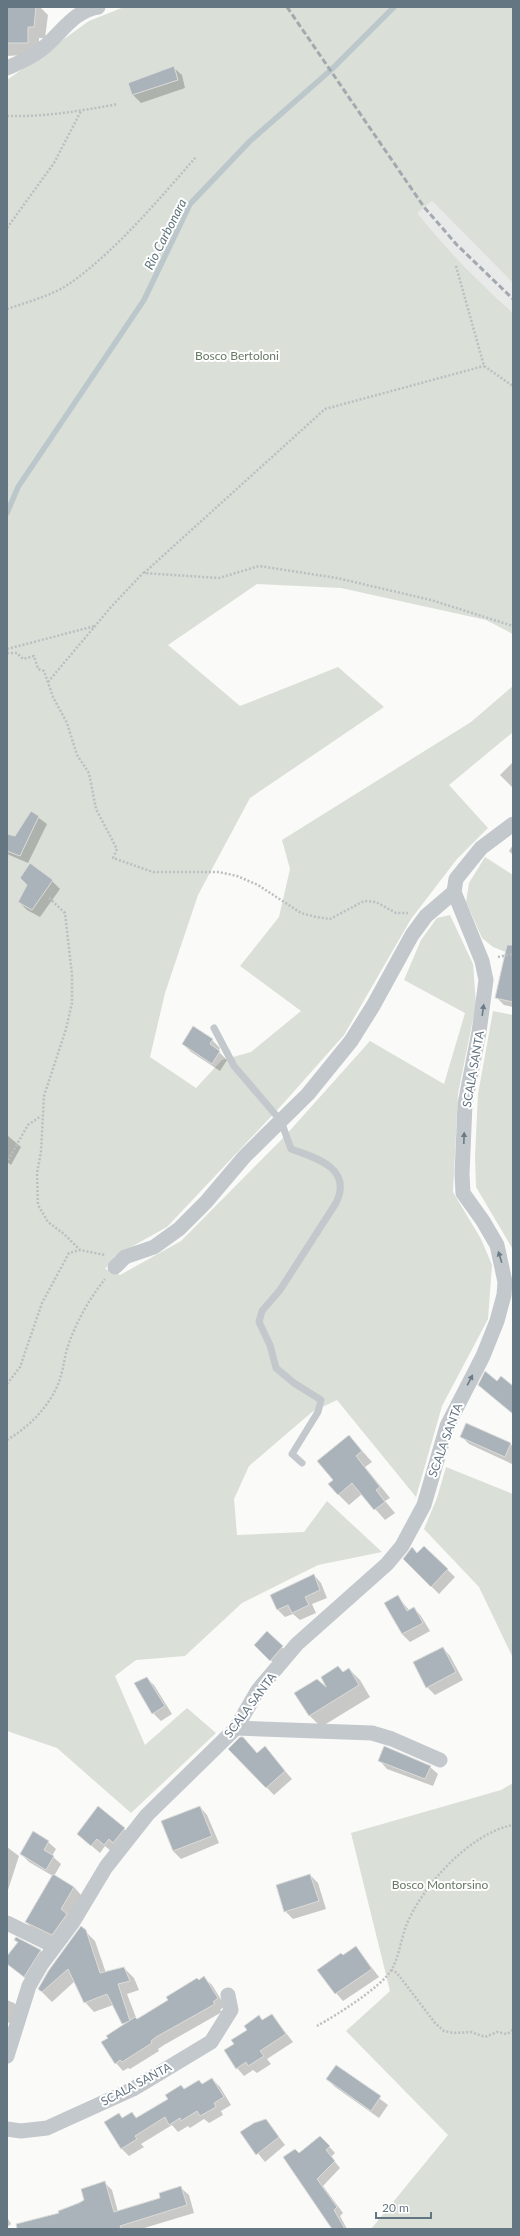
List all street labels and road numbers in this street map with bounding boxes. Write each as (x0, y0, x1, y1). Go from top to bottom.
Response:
street label: SCALA SANTA (459, 1029, 487, 1109)
street label: SCALA SANTA (425, 1400, 466, 1479)
street label: SCALA SANTA (221, 1669, 280, 1741)
street label: SCALA SANTA (98, 2059, 175, 2109)

